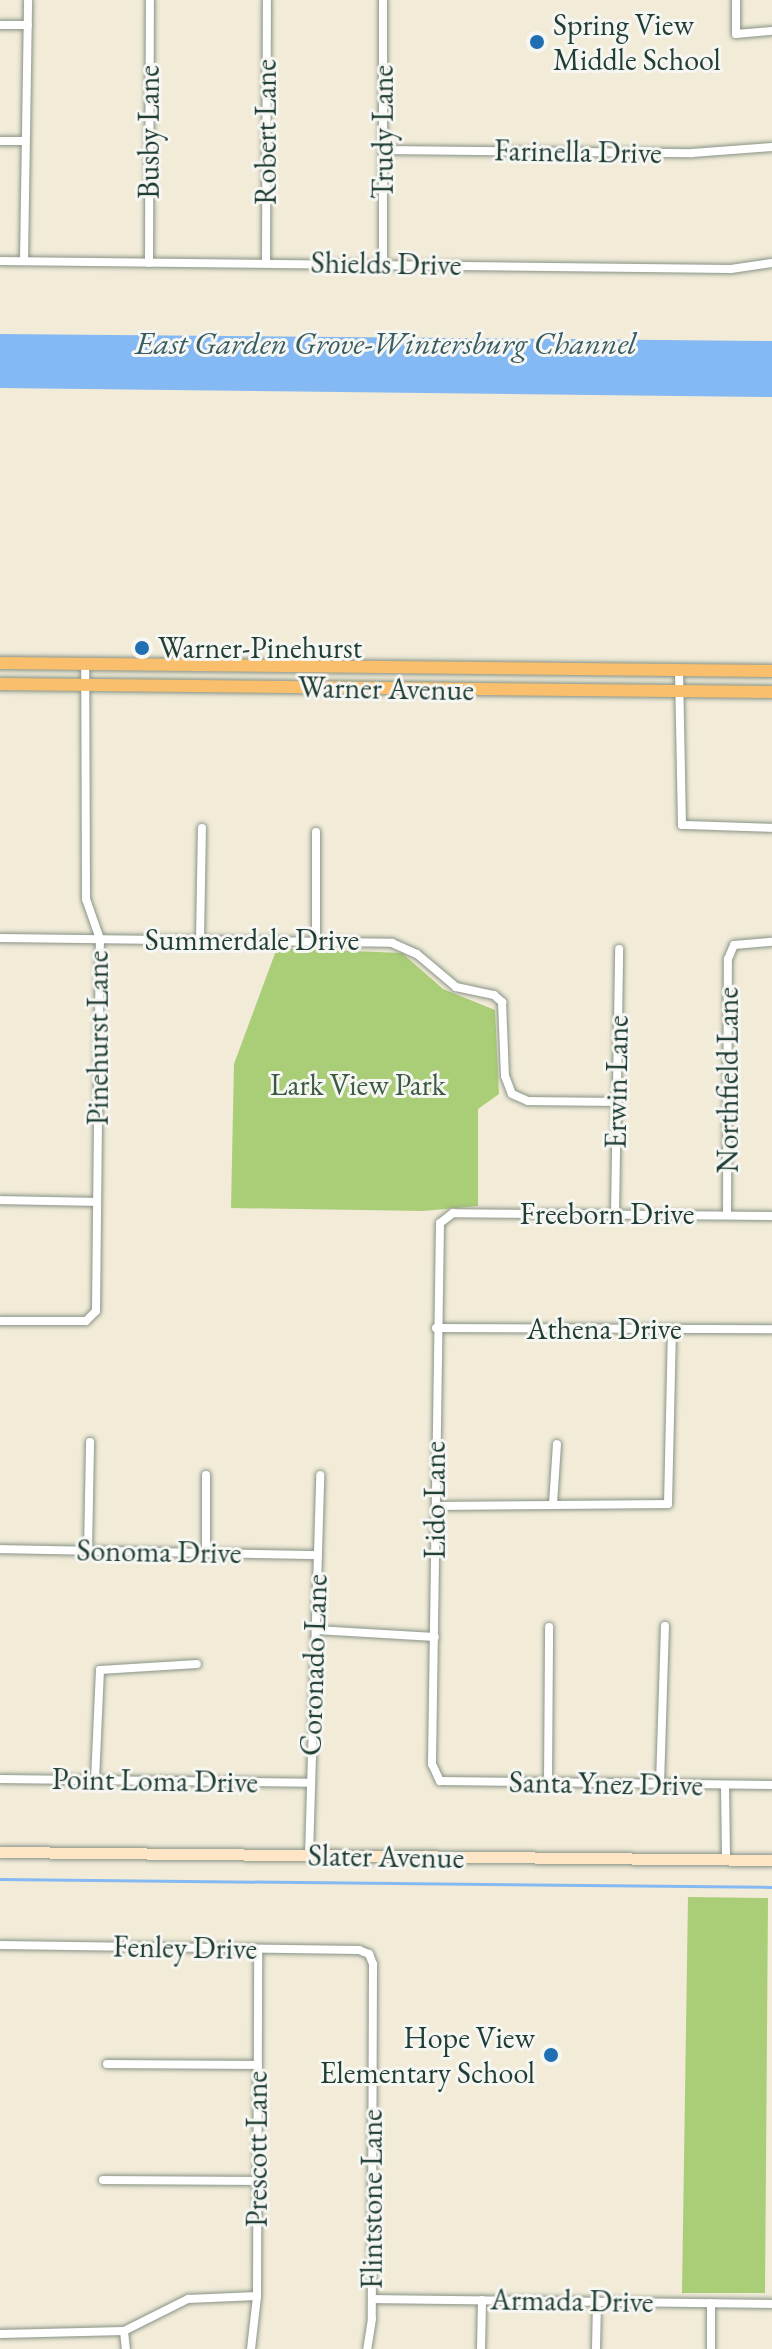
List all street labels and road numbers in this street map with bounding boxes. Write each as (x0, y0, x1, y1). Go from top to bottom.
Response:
street label: Robert Lane (248, 59, 284, 205)
street label: Busby Lane (131, 65, 167, 199)
street label: Trudy Lane (365, 65, 401, 199)
street label: Farinella Drive (494, 133, 662, 171)
street label: Shields Drive (310, 245, 462, 283)
street label: Warner Avenue (298, 669, 474, 709)
street label: Summerdale Drive (145, 922, 359, 958)
street label: Pinehurst Lane (80, 951, 116, 1125)
street label: Northfield Lane (710, 987, 746, 1173)
street label: Erwin Lane (598, 1015, 636, 1149)
street label: Freeborn Drive (520, 1196, 694, 1232)
street label: Athena Drive (526, 1311, 682, 1347)
street label: Lido Lane (417, 1441, 453, 1559)
street label: Sonoma Drive (76, 1533, 242, 1571)
street label: Coronado Lane (293, 1573, 335, 1757)
street label: Point Loma Drive (52, 1761, 258, 1801)
street label: Santa Ynez Drive (509, 1764, 703, 1804)
street label: Slater Avenue (308, 1838, 464, 1876)
street label: Fenley Drive (113, 1929, 257, 1967)
street label: Prescott Lane (239, 2071, 275, 2227)
street label: Flintstone Lane (354, 2109, 390, 2289)
street label: Armada Drive (490, 2282, 654, 2320)

